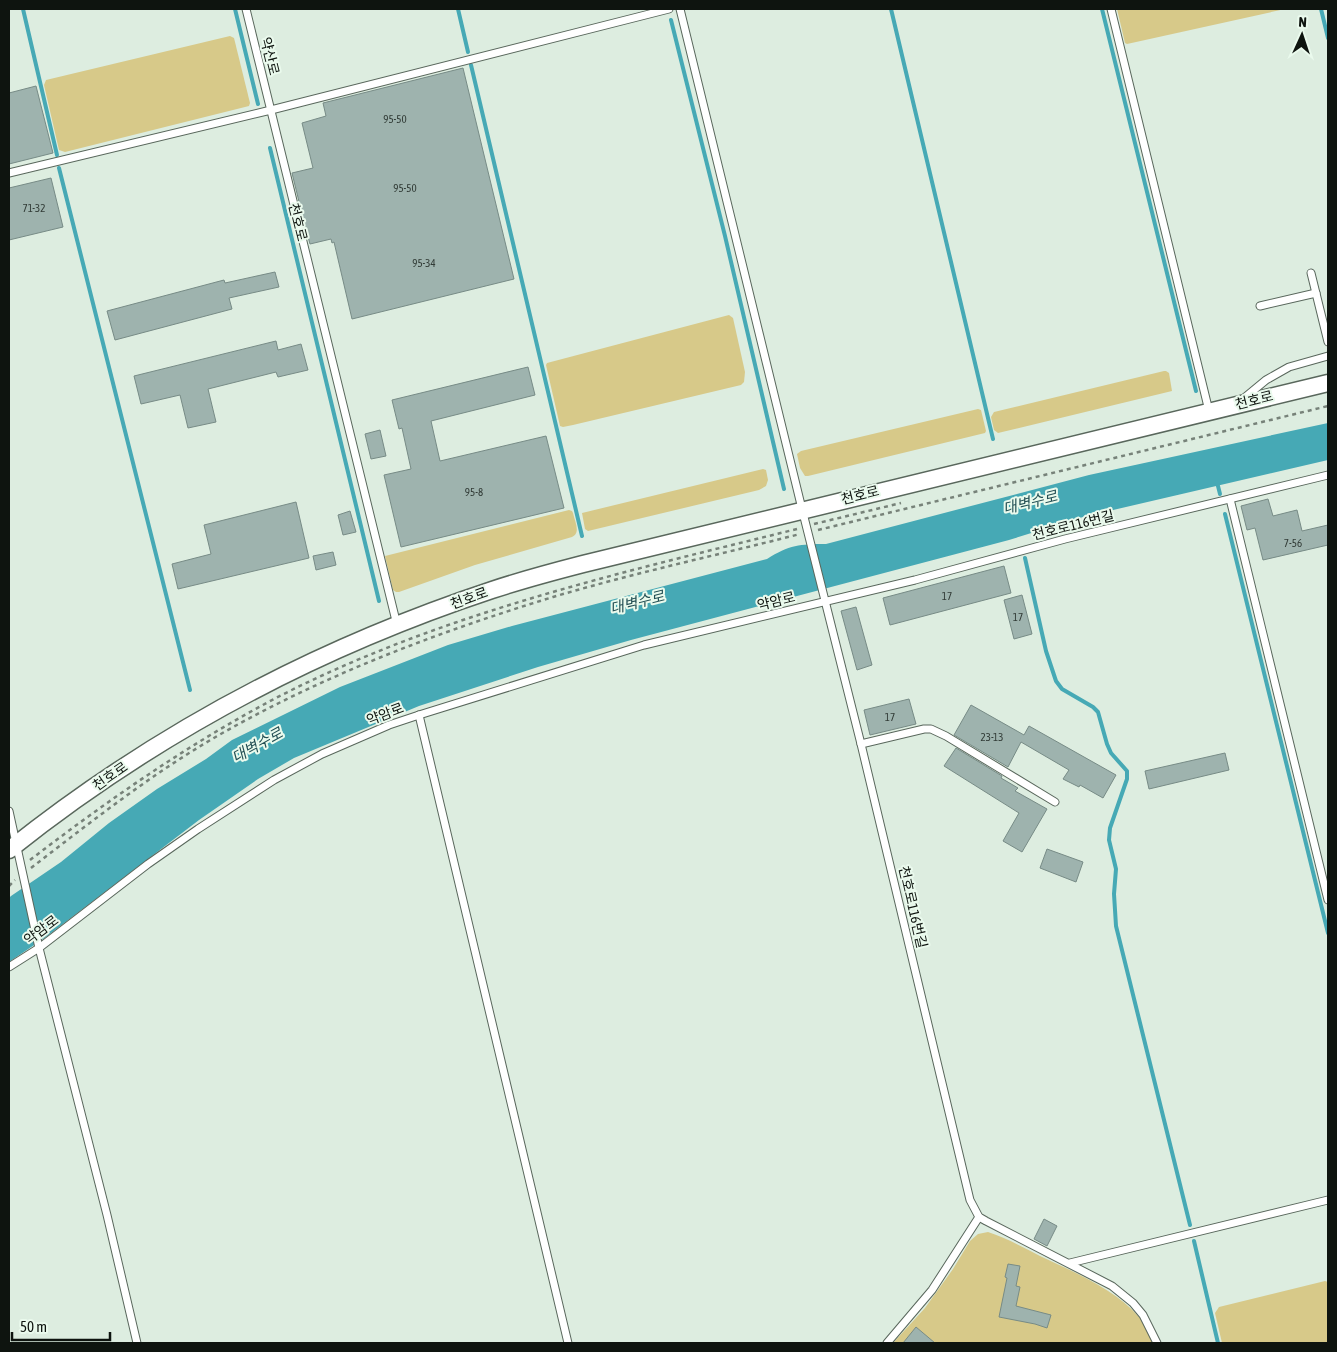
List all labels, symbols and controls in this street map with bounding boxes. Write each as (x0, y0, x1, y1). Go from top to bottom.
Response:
north arrow (1277, 10, 1327, 60)
text: N (1298, 14, 1307, 30)
street label: 약산로 (258, 35, 282, 77)
house number: 95-50 (383, 113, 407, 125)
house number: 95-50 (393, 182, 417, 194)
street label: 천호로 (286, 201, 310, 243)
house number: 71-32 (23, 202, 45, 214)
house number: 95-34 (412, 257, 436, 269)
street label: 천호로 (1233, 388, 1275, 412)
street label: 천호로 (839, 483, 881, 507)
house number: 95-8 (465, 486, 483, 498)
water label: 대벽수로 (1001, 487, 1060, 517)
street label: 천호로116번길 (1030, 507, 1116, 543)
house number: 7-56 (1284, 537, 1302, 549)
street label: 천호로 (448, 584, 490, 612)
water label: 대벽수로 (608, 587, 667, 617)
street label: 약암로 (755, 589, 797, 613)
house number: 17 (942, 590, 952, 602)
house number: 17 (1013, 611, 1023, 623)
street label: 약암로 (364, 700, 406, 728)
house number: 17 (885, 711, 895, 723)
water label: 대벽수로 (229, 724, 286, 766)
house number: 23-13 (981, 731, 1003, 743)
street label: 천호로 (90, 758, 131, 794)
street label: 천호로116번길 (896, 864, 930, 950)
street label: 약암로 (21, 912, 61, 948)
scale bar (12, 1310, 110, 1342)
text: 50 m (20, 1318, 47, 1335)

